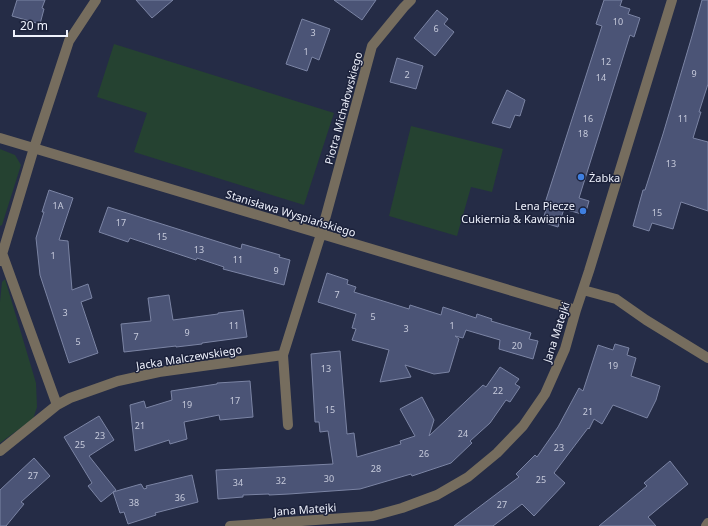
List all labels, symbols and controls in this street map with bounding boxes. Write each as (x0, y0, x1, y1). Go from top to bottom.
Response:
scale bar (14, 12, 67, 38)
house number: 10 (613, 15, 623, 28)
text: 20 m (20, 17, 48, 34)
house number: 6 (433, 22, 439, 35)
house number: 3 (310, 26, 316, 39)
house number: 1 (303, 45, 309, 58)
street label: Piotra Michałowskiego (321, 50, 365, 166)
house number: 12 (601, 55, 611, 68)
house number: 9 (691, 67, 697, 80)
house number: 2 (404, 68, 410, 81)
house number: 14 (596, 71, 606, 84)
house number: 16 (583, 112, 593, 125)
house number: 11 (678, 112, 688, 125)
house number: 18 (578, 127, 588, 140)
house number: 13 (666, 157, 676, 170)
place label: Żabka (589, 170, 620, 185)
marker: Żabka (576, 172, 586, 182)
street label: Stanisława Wyspiańskiego (224, 186, 358, 240)
place label: Lena Piecze Cukiernia & Kawiarnia (461, 198, 575, 226)
house number: 1A (53, 199, 64, 212)
marker: Lena Piecze Cukiernia & Kawiarnia (578, 206, 588, 216)
house number: 15 (652, 206, 662, 219)
house number: 17 (116, 216, 126, 229)
house number: 15 (157, 230, 167, 243)
house number: 13 (194, 243, 204, 256)
house number: 1 (50, 249, 56, 262)
house number: 11 (233, 253, 243, 266)
house number: 9 (273, 264, 279, 277)
house number: 7 (334, 288, 340, 301)
street label: Jana Matejki (539, 300, 573, 365)
house number: 3 (62, 306, 68, 319)
house number: 5 (370, 310, 376, 323)
house number: 11 (229, 319, 239, 332)
house number: 1 (449, 319, 455, 332)
house number: 3 (403, 322, 409, 335)
house number: 9 (184, 326, 190, 339)
house number: 7 (133, 330, 139, 343)
house number: 5 (75, 335, 81, 348)
house number: 20 (512, 339, 522, 352)
street label: Jacka Malczewskiego (134, 341, 243, 373)
house number: 19 (608, 359, 618, 372)
house number: 13 (321, 362, 331, 375)
house number: 22 (493, 384, 503, 397)
house number: 17 (230, 394, 240, 407)
house number: 19 (182, 398, 192, 411)
house number: 15 (325, 403, 335, 416)
house number: 21 (583, 405, 593, 418)
house number: 21 (135, 419, 145, 432)
house number: 24 (458, 427, 468, 440)
house number: 23 (95, 429, 105, 442)
house number: 25 (75, 438, 85, 451)
house number: 23 (554, 441, 564, 454)
house number: 26 (419, 447, 429, 460)
house number: 28 (371, 462, 381, 475)
house number: 27 (28, 469, 38, 482)
house number: 30 (324, 472, 334, 485)
house number: 25 (536, 473, 546, 486)
house number: 32 (276, 474, 286, 487)
house number: 34 (233, 476, 243, 489)
house number: 36 (175, 491, 185, 504)
house number: 38 (129, 496, 139, 509)
house number: 27 (497, 498, 507, 511)
street label: Jana Matejki (272, 499, 337, 519)

